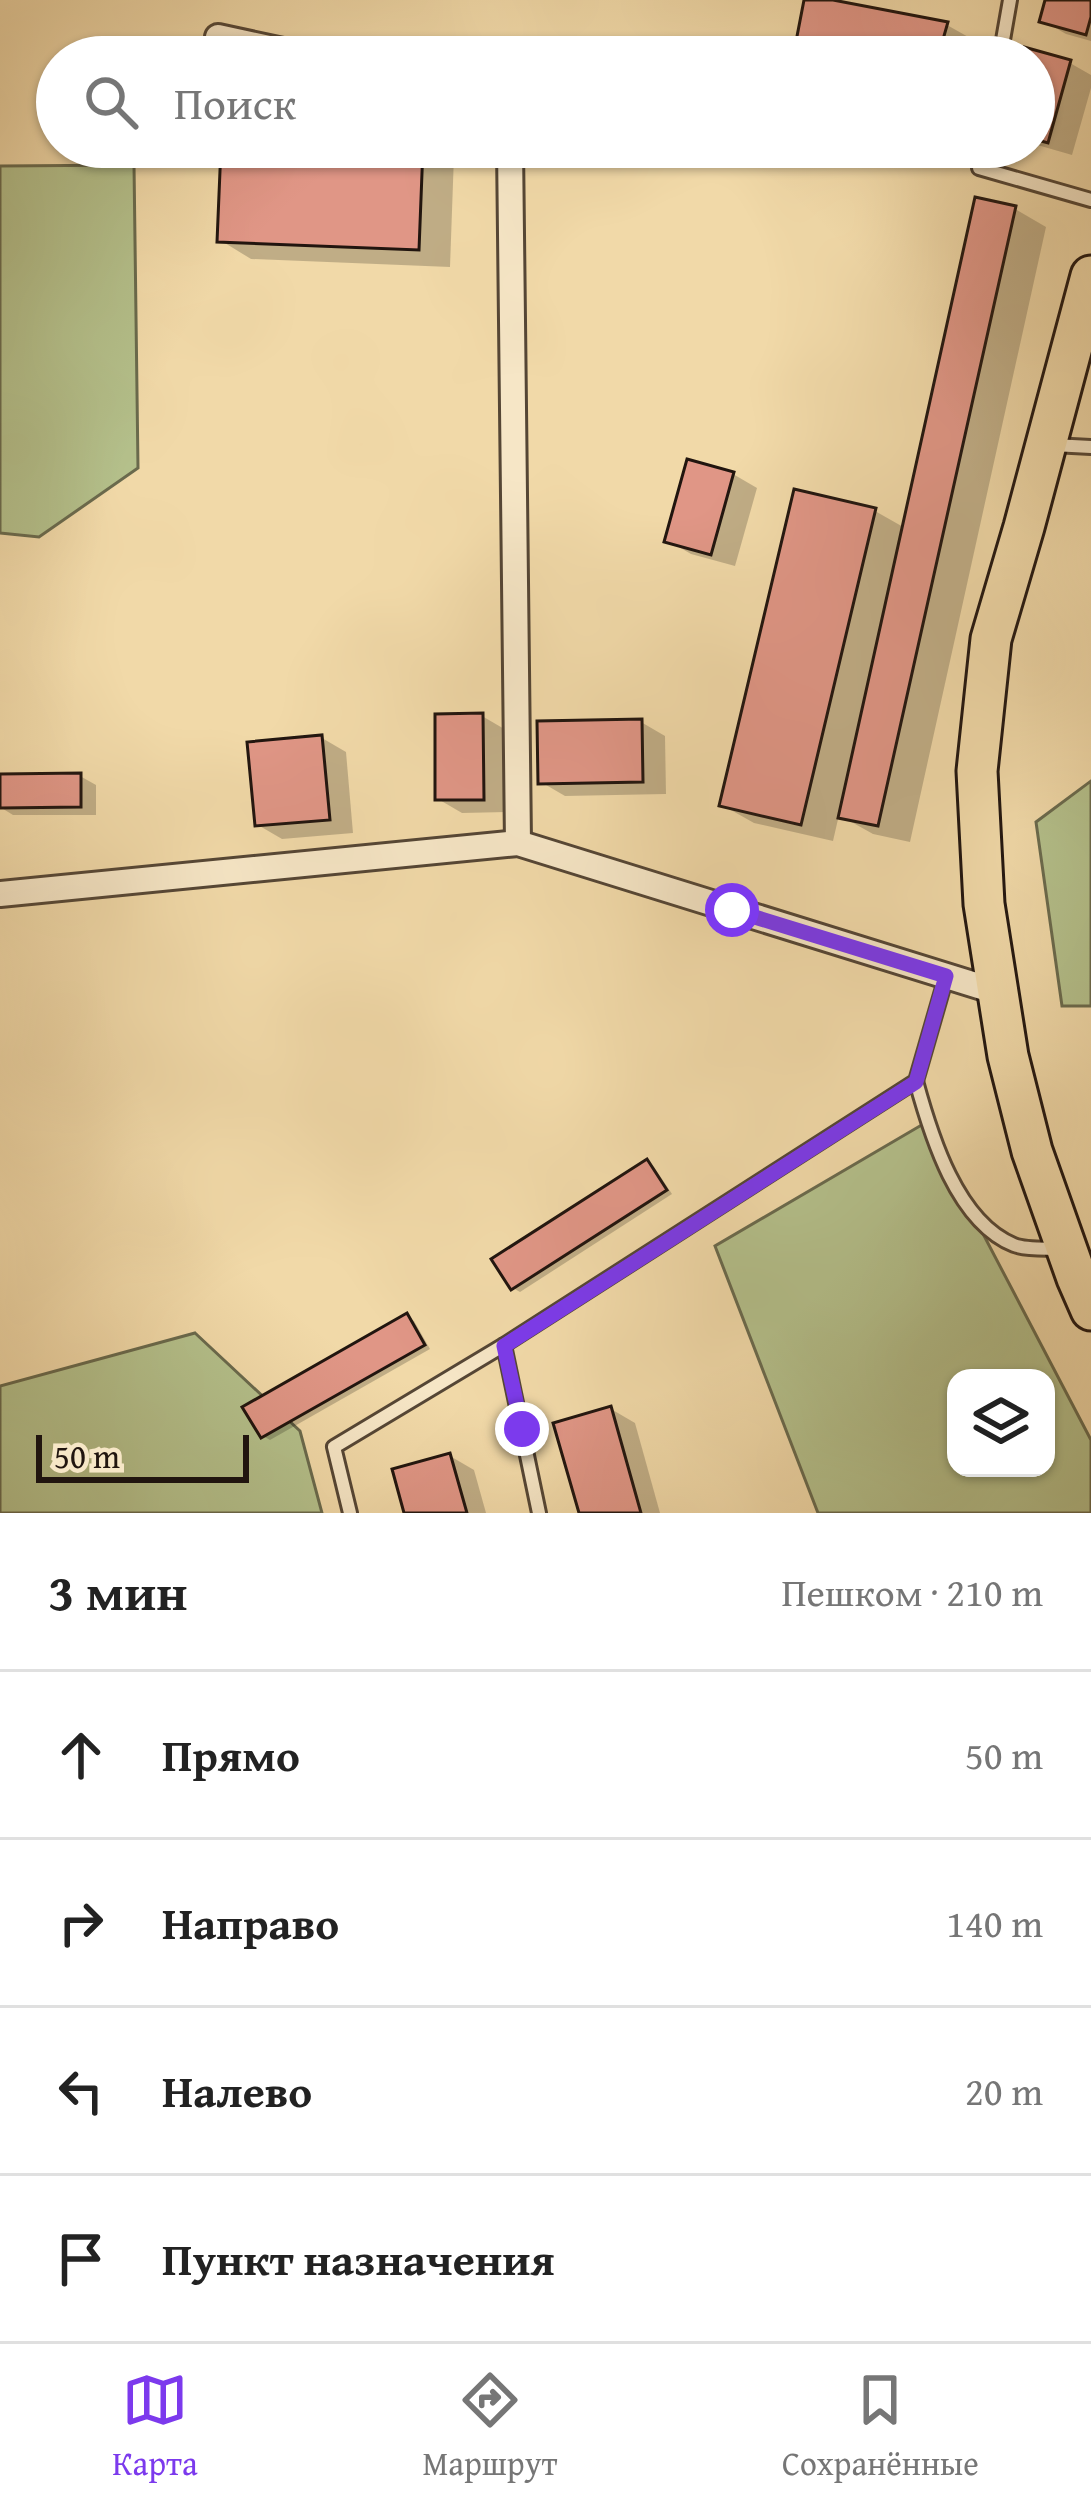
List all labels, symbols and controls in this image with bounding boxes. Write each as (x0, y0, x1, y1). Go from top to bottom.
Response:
search box (36, 36, 1055, 168)
icon: search (78, 69, 144, 135)
text: Поиск (174, 70, 296, 135)
route start (705, 883, 759, 937)
map controls (947, 1369, 1055, 1477)
button: layers (947, 1369, 1055, 1477)
route end (495, 1402, 549, 1456)
scale bar (36, 1429, 249, 1482)
text: 50 m (54, 1432, 120, 1480)
text: 3 мин (48, 1554, 187, 1629)
text: Пешком · 210 m (781, 1563, 1043, 1620)
icon: ahead (48, 1722, 114, 1788)
text: Прямо (162, 1722, 300, 1787)
text: 50 m (965, 1726, 1043, 1783)
icon: right (48, 1890, 114, 1956)
text: Направо (162, 1890, 339, 1955)
text: 140 m (946, 1894, 1043, 1951)
icon: left (48, 2058, 114, 2124)
text: Налево (162, 2058, 312, 2123)
text: 20 m (965, 2062, 1043, 2119)
icon: arrive (48, 2226, 114, 2292)
text: Пункт назначения (162, 2226, 555, 2291)
tab: Карта (112, 2367, 198, 2487)
tab: Маршрут (422, 2367, 557, 2487)
tab: Сохранённые (782, 2367, 979, 2487)

